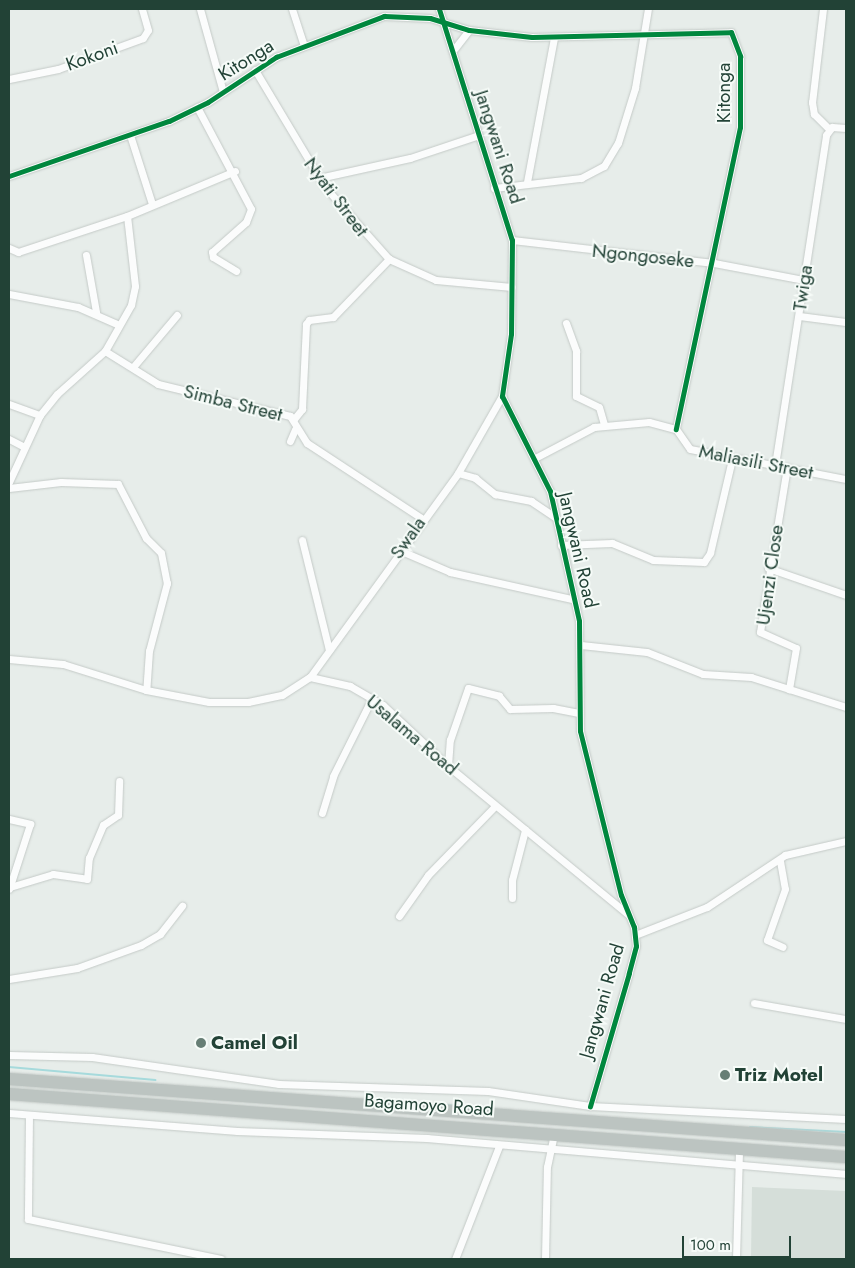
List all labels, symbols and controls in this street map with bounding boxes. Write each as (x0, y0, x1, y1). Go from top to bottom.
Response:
street label: Kitonga (214, 34, 278, 86)
street label: Kokoni (63, 36, 121, 76)
street label: Kitonga (713, 63, 735, 123)
street label: Jangwani Road (470, 87, 528, 207)
street label: Nyati Street (299, 153, 373, 241)
street label: Ngongoseke (591, 239, 695, 273)
street label: Twiga (789, 264, 817, 312)
street label: Simba Street (181, 380, 285, 426)
street label: Maliasili Street (697, 440, 815, 484)
street label: Jangwani Road (554, 490, 602, 610)
street label: Swala (385, 513, 431, 563)
street label: Ujenzi Close (752, 523, 788, 627)
street label: Usalama Road (361, 690, 463, 780)
street label: Jangwani Road (575, 941, 629, 1061)
place label: Camel Oil (211, 1032, 298, 1054)
marker: Camel Oil (195, 1037, 207, 1049)
place label: Triz Motel (735, 1064, 823, 1086)
marker: Triz Motel (719, 1069, 731, 1081)
street label: Bagamoyo Road (363, 1089, 495, 1121)
scale bar (685, 1226, 794, 1258)
text: 100 m (690, 1234, 731, 1256)

